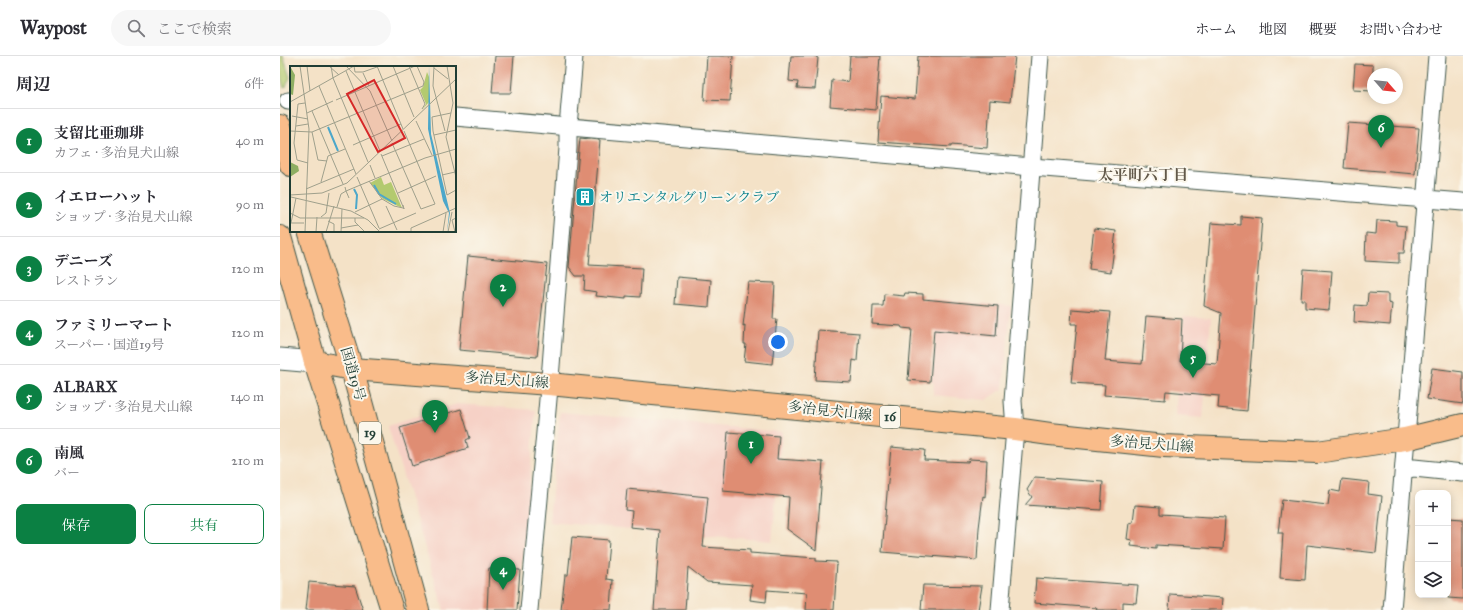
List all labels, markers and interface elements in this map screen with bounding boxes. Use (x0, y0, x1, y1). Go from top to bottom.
search box (111, 10, 391, 46)
text: Waypost (20, 16, 87, 39)
icon: search (125, 17, 147, 39)
text: ここで検索 (157, 20, 232, 38)
text: ホーム (1195, 21, 1237, 38)
text: 地図 (1259, 21, 1287, 38)
text: 概要 (1309, 21, 1337, 38)
text: お問い合わせ (1359, 21, 1443, 38)
inset map (290, 66, 456, 232)
north arrow (1367, 68, 1403, 104)
text: 周辺 (16, 74, 50, 95)
text: 6件 (244, 76, 264, 92)
pin: 6 (1368, 115, 1394, 148)
text: 支留比亜珈琲 (54, 124, 144, 142)
text: 1 (26, 133, 32, 149)
text: 40 m (235, 133, 264, 149)
text: カフェ · 多治見犬山線 (54, 145, 179, 161)
district label: 太平町六丁目 (1098, 166, 1188, 184)
building icon: オリエンタルグリーンクラブ (574, 186, 596, 208)
text: イエローハット (54, 188, 158, 206)
place label: オリエンタルグリーンクラブ (599, 189, 779, 206)
text: 2 (26, 197, 32, 213)
text: 90 m (236, 197, 264, 213)
text: ショップ · 多治見犬山線 (54, 209, 192, 225)
text: デニーズ (54, 252, 113, 270)
text: 3 (26, 261, 32, 277)
text: 120 m (231, 261, 264, 277)
text: レストラン (54, 273, 119, 289)
pin: 2 (490, 274, 516, 307)
text: ファミリーマート (54, 316, 174, 334)
text: 4 (25, 325, 33, 341)
text: 120 m (231, 325, 264, 341)
your location (768, 332, 788, 352)
text: スーパー · 国道19号 (54, 337, 164, 353)
street label: 国道19号 (337, 345, 369, 403)
pin: 5 (1180, 345, 1206, 378)
street label: 多治見犬山線 (465, 369, 549, 391)
text: ALBARX (54, 378, 117, 396)
text: 5 (26, 389, 32, 405)
text: 140 m (230, 389, 264, 405)
street label: 多治見犬山線 (787, 398, 873, 424)
text: ショップ · 多治見犬山線 (54, 399, 192, 415)
pin: 3 (422, 400, 448, 433)
road number: 16 (880, 406, 900, 428)
road number: 19 (359, 422, 381, 444)
pin: 1 (738, 431, 764, 464)
street label: 多治見犬山線 (1110, 433, 1194, 455)
text: 南風 (54, 444, 84, 462)
text: 6 (26, 453, 32, 469)
text: 210 m (231, 453, 264, 469)
text: バー (54, 465, 80, 481)
map controls (1415, 490, 1451, 598)
button: + (1415, 490, 1451, 526)
button: 保存 (16, 504, 136, 544)
button: 共有 (144, 504, 264, 544)
button: − (1415, 526, 1451, 562)
pin: 4 (490, 557, 516, 590)
button: layers (1415, 562, 1451, 598)

